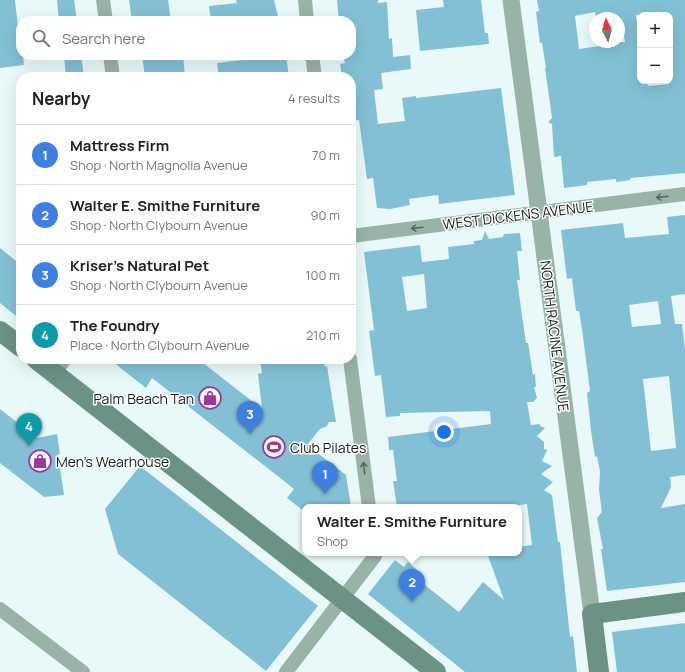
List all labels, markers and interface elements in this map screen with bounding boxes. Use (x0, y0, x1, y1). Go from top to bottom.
north arrow (589, 12, 625, 48)
map controls (637, 12, 673, 84)
button: + (637, 12, 673, 48)
search box (16, 16, 356, 60)
icon: search (30, 27, 52, 49)
text: Search here (62, 28, 145, 49)
button: − (637, 48, 673, 84)
text: Nearby (32, 87, 90, 110)
text: 4 results (288, 89, 340, 107)
text: Mattress Firm (70, 135, 169, 156)
text: 1 (42, 146, 48, 164)
text: 70 m (312, 146, 340, 164)
text: Shop · North Magnolia Avenue (70, 156, 248, 174)
one-way arrow (656, 193, 669, 201)
text: Walter E. Smithe Furniture (70, 195, 260, 216)
street label: WEST DICKENS AVENUE (442, 196, 594, 234)
text: 2 (41, 206, 49, 224)
text: 90 m (310, 206, 340, 224)
text: Shop · North Clybourn Avenue (70, 216, 248, 234)
one-way arrow (411, 224, 424, 232)
text: Kriser's Natural Pet (70, 255, 209, 276)
street label: NORTH RACINE AVENUE (536, 259, 574, 413)
text: 3 (41, 266, 49, 284)
text: 100 m (305, 266, 340, 284)
text: Shop · North Clybourn Avenue (70, 276, 248, 294)
text: The Foundry (70, 315, 159, 336)
text: 4 (41, 326, 49, 344)
text: 210 m (306, 326, 340, 344)
text: Place · North Clybourn Avenue (70, 336, 249, 354)
shop icon: Palm Beach Tan (197, 385, 223, 411)
place label: Palm Beach Tan (93, 389, 194, 408)
pin: 3 (237, 401, 263, 434)
pin: 4 (16, 413, 42, 446)
your location (434, 422, 454, 442)
sports icon: Club Pilates (261, 434, 287, 460)
place label: Club Pilates (290, 438, 366, 457)
shop icon: Men's Wearhouse (27, 448, 53, 474)
place label: Men's Wearhouse (56, 452, 169, 471)
pin: 1 (312, 461, 338, 494)
one-way arrow (360, 462, 367, 475)
popup (302, 504, 522, 556)
text: Walter E. Smithe Furniture (317, 511, 507, 532)
text: Shop (317, 532, 348, 550)
pin: 2 (399, 569, 425, 602)

